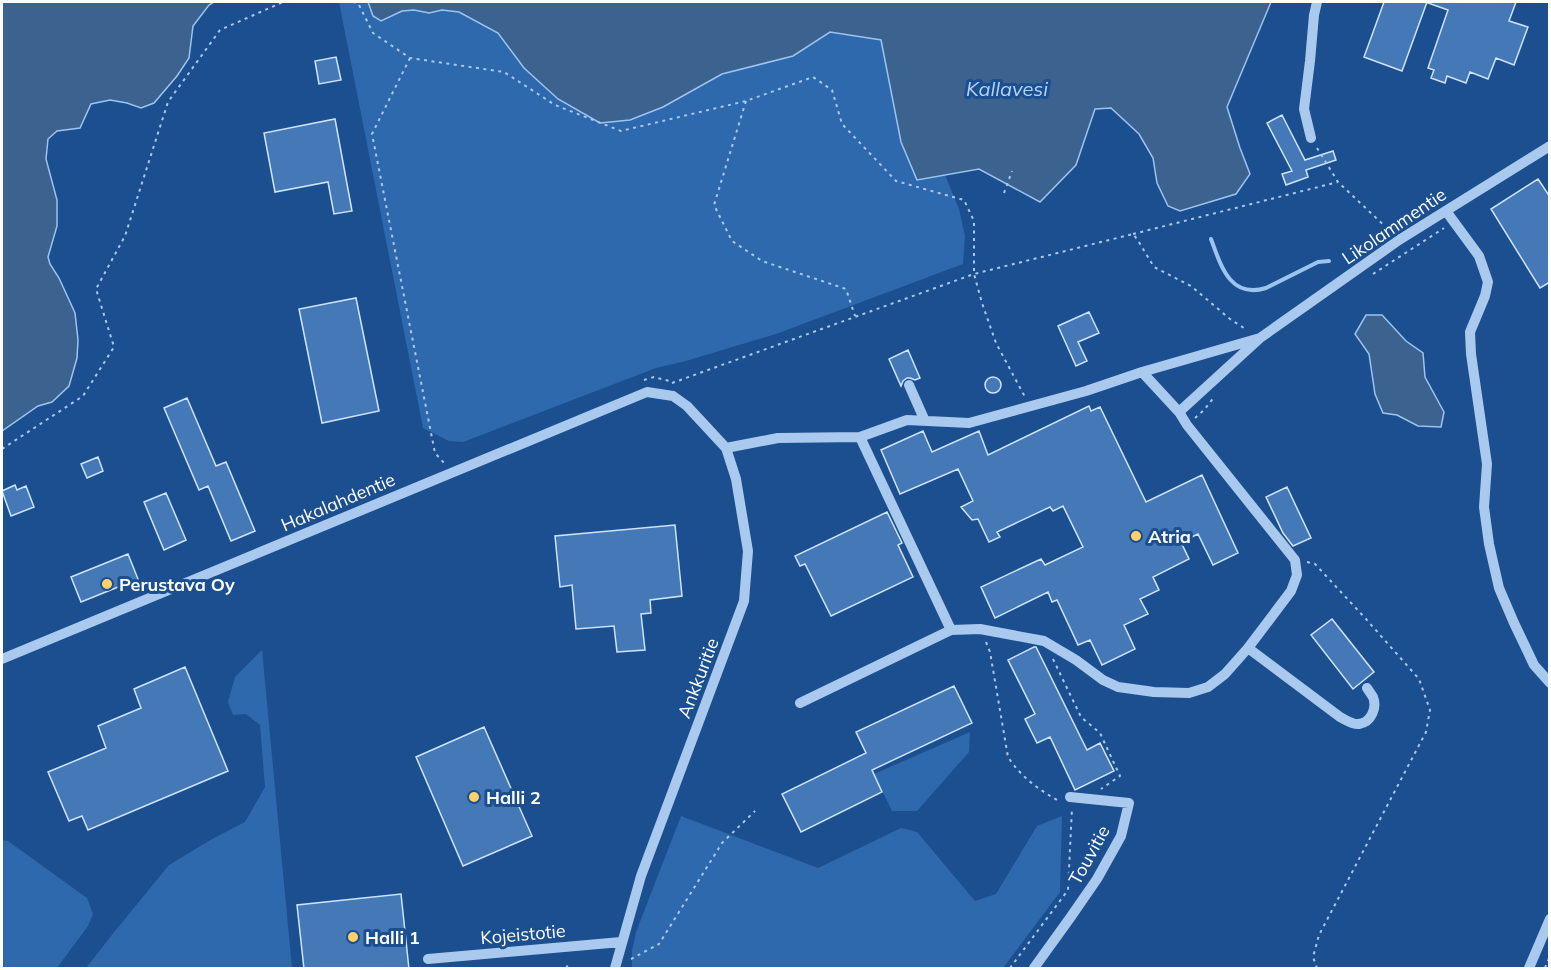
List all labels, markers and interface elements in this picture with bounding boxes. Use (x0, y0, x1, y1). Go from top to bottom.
water label: Kallavesi (966, 76, 1048, 101)
street label: Likolammentie (1337, 183, 1451, 269)
street label: Hakalahdentie (277, 468, 399, 536)
place label: Atria (1148, 525, 1191, 548)
marker: Atria (1129, 529, 1143, 543)
place label: Perustava Oy (119, 573, 235, 596)
marker: Perustava Oy (100, 577, 114, 591)
street label: Ankkuritie (672, 635, 724, 721)
place label: Halli 2 (486, 786, 541, 809)
marker: Halli 2 (467, 790, 481, 804)
street label: Touvitie (1063, 821, 1115, 889)
street label: Kojeistotie (479, 919, 567, 949)
place label: Halli 1 (365, 926, 420, 949)
marker: Halli 1 (346, 930, 360, 944)

